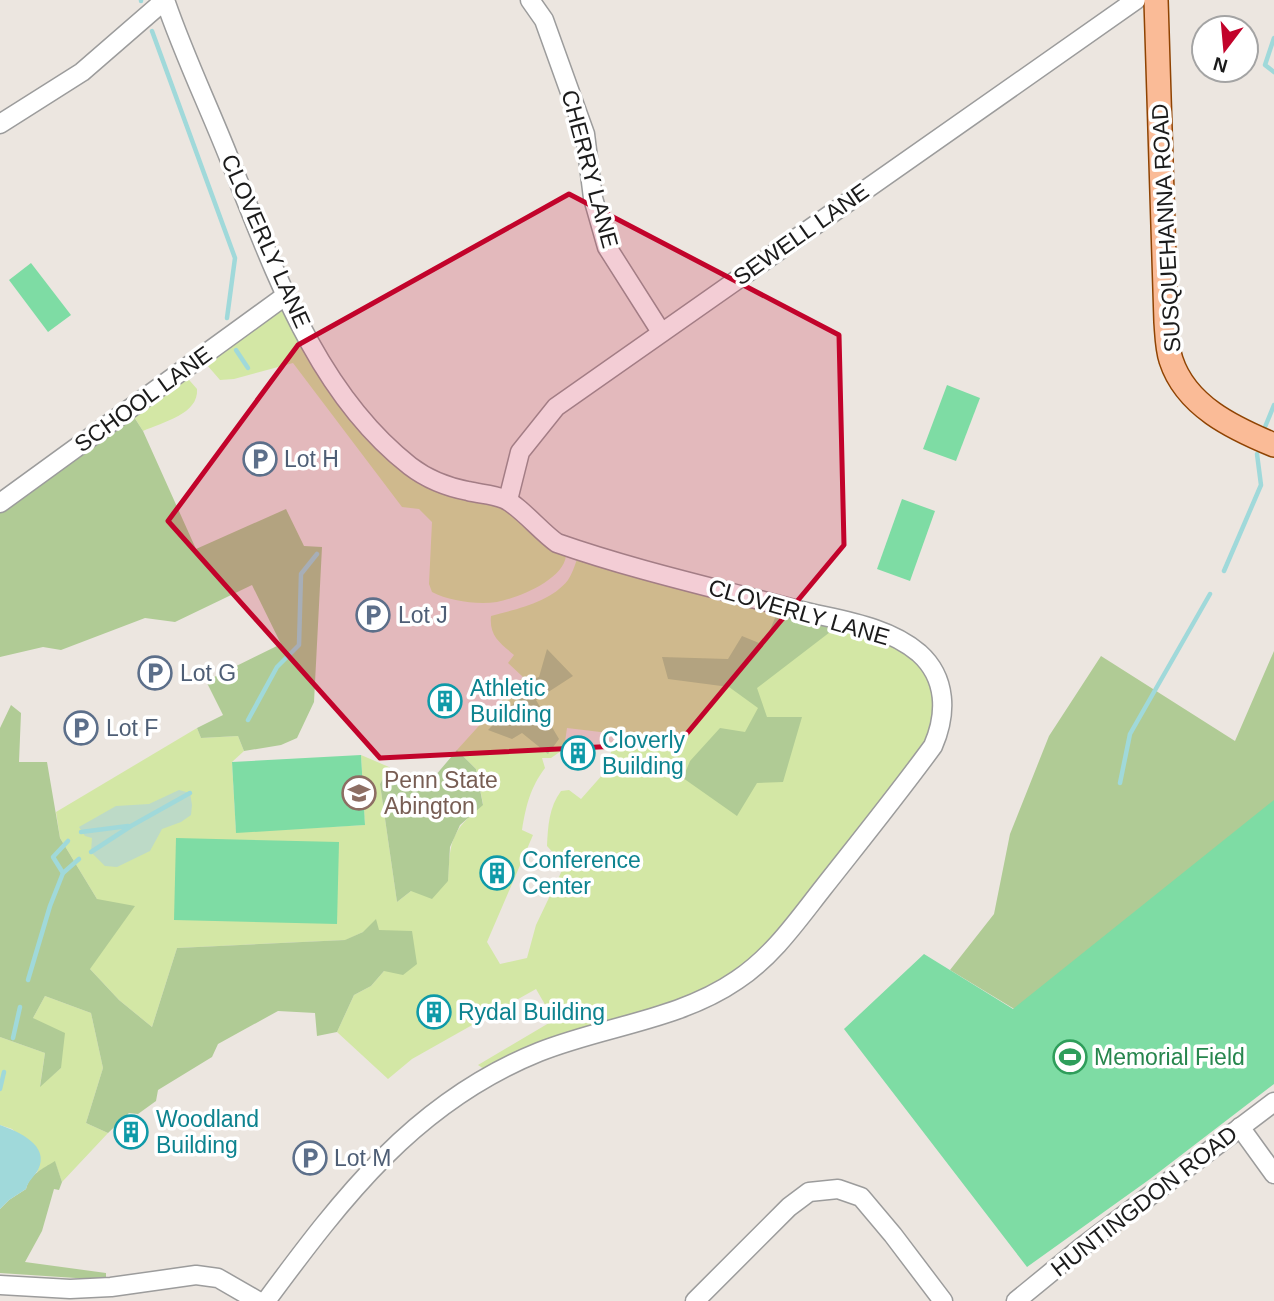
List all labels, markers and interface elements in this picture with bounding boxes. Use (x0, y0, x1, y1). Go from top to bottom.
north arrow (1190, 14, 1260, 84)
text: N (1211, 53, 1230, 77)
street label: CHERRY LANE (556, 87, 624, 251)
street label: SUSQUEHANNA ROAD (1146, 103, 1186, 353)
street label: CLOVERLY LANE (216, 150, 316, 332)
street label: SEWELL LANE (728, 178, 874, 290)
street label: SCHOOL LANE (70, 341, 216, 457)
parking icon: Lot H (241, 440, 279, 478)
place label: Lot H (284, 446, 339, 472)
street label: CLOVERLY LANE (706, 574, 892, 650)
parking icon: Lot J (354, 596, 392, 634)
place label: Lot J (398, 602, 448, 628)
parking icon: Lot G (136, 654, 174, 692)
place label: Lot G (180, 660, 236, 686)
place label: Athletic Building (470, 675, 552, 727)
building icon: Athletic Building (426, 682, 464, 720)
parking icon: Lot F (62, 709, 100, 747)
place label: Lot F (106, 715, 158, 741)
place label: Cloverly Building (602, 727, 686, 779)
building icon: Cloverly Building (559, 734, 597, 772)
place label: Penn State Abington (384, 767, 498, 819)
school or university icon: Penn State Abington (340, 774, 378, 812)
place label: Conference Center (522, 847, 641, 899)
building icon: Conference Center (478, 854, 516, 892)
building icon: Rydal Building (415, 993, 453, 1031)
place label: Rydal Building (458, 999, 605, 1025)
sports icon: Memorial Field (1051, 1038, 1089, 1076)
place label: Memorial Field (1094, 1044, 1245, 1070)
place label: Woodland Building (156, 1106, 259, 1158)
building icon: Woodland Building (112, 1113, 150, 1151)
street label: HUNTINGDON ROAD (1046, 1120, 1242, 1282)
parking icon: Lot M (291, 1139, 329, 1177)
place label: Lot M (334, 1145, 392, 1171)

